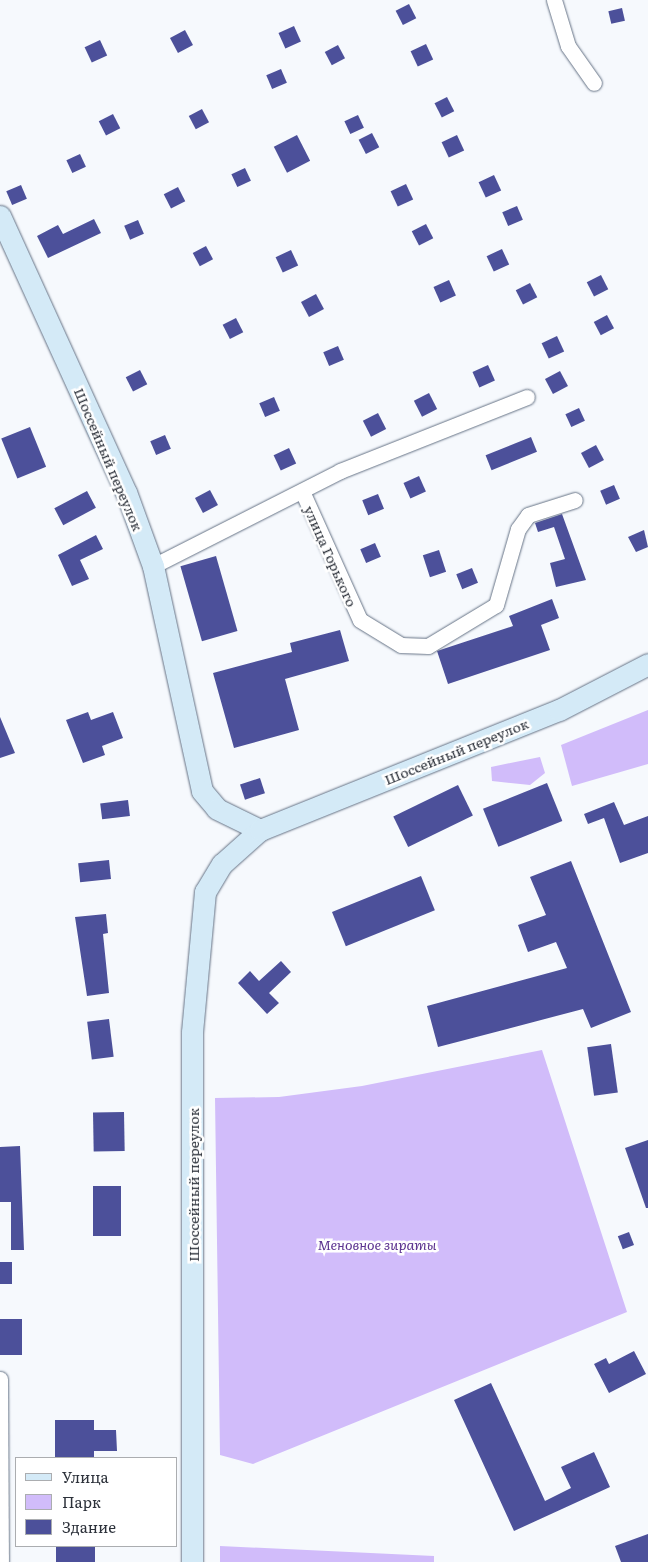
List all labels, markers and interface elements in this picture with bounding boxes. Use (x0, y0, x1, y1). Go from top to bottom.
street label: Шоссейный переулок (71, 385, 147, 533)
street label: улица Горького (301, 503, 361, 609)
street label: Шоссейный переулок (382, 714, 530, 788)
street label: Шоссейный переулок (185, 1108, 201, 1262)
park label: Меновное зираты (317, 1236, 437, 1252)
legend (15, 1457, 178, 1547)
text: Улица (62, 1465, 109, 1488)
text: Парк (62, 1490, 101, 1513)
text: Здание (62, 1515, 116, 1538)

